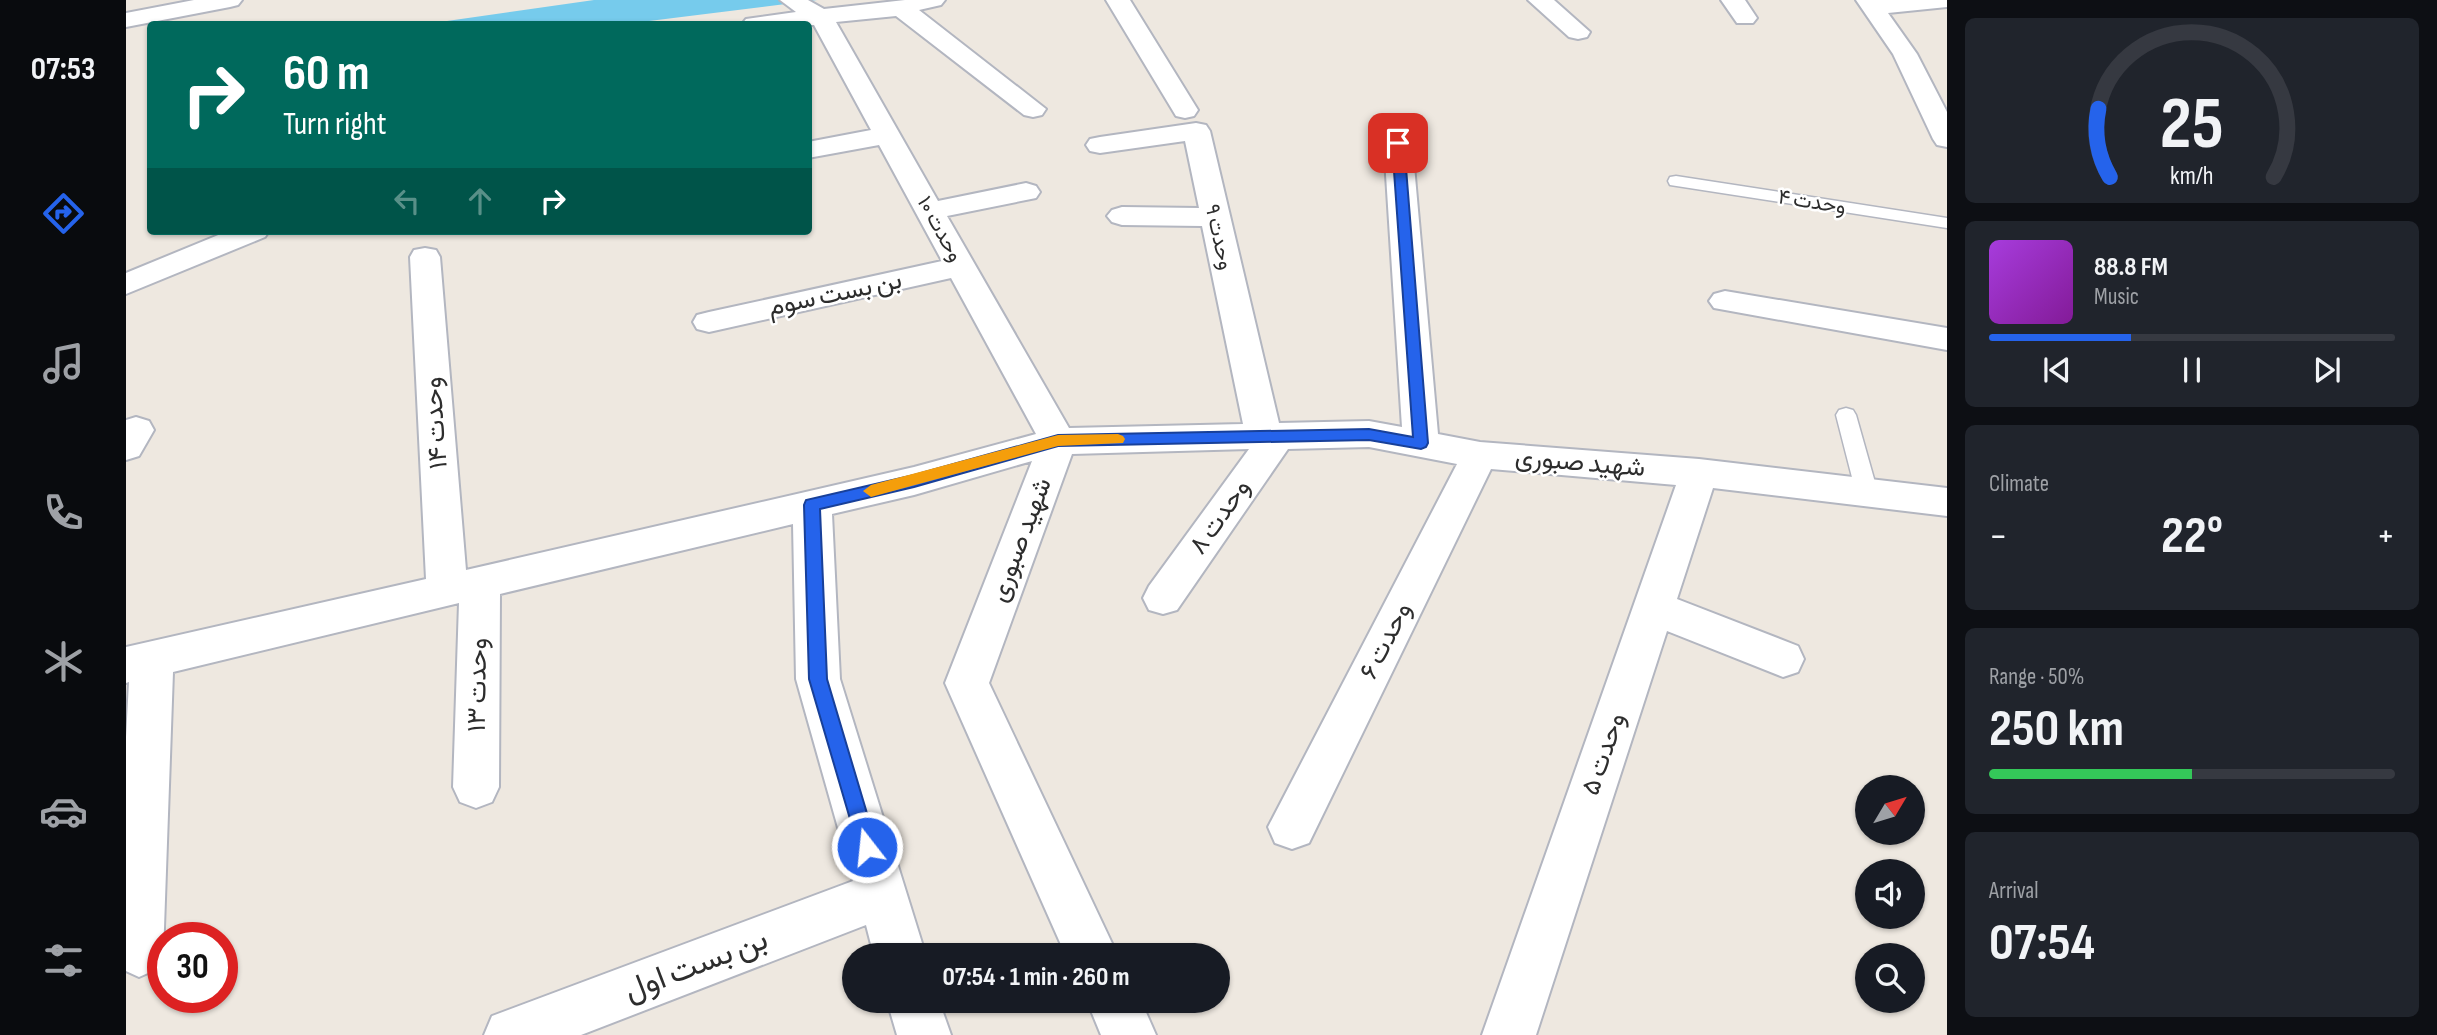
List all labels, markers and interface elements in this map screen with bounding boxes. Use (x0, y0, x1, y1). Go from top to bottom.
text: 60 m (283, 45, 370, 104)
icon: right (168, 49, 259, 140)
text: 07:53 (31, 50, 95, 89)
text: 25 (2160, 81, 2224, 169)
text: Turn right (283, 105, 387, 144)
pin (1368, 113, 1428, 173)
icon: arrive (1379, 124, 1417, 162)
text: km/h (2170, 161, 2214, 192)
icon: left (388, 182, 426, 220)
icon: ahead (461, 182, 499, 220)
icon: right (534, 182, 572, 220)
street label: وحدت ۴ (1776, 184, 1848, 220)
icon: directions (39, 189, 88, 238)
street label: وحدت ۱۰ (912, 192, 968, 266)
street label: وحدت ۹ (1199, 202, 1239, 272)
text: 88.8 FM (2094, 252, 2168, 283)
street label: بن بست سوم (765, 265, 905, 323)
text: Music (2094, 283, 2139, 311)
icon: music (39, 339, 88, 388)
icon: previous (2038, 351, 2076, 389)
icon: pause (2173, 351, 2211, 389)
icon: next (2308, 351, 2346, 389)
street label: وحدت ۱۴ (417, 376, 455, 470)
street label: شهید صبوری (1514, 442, 1646, 484)
text: Climate (1989, 470, 2049, 498)
street label: وحدت ۸ (1183, 473, 1257, 561)
street label: شهید صبوری (983, 474, 1059, 606)
icon: phone (39, 488, 88, 537)
text: 22° (2161, 505, 2223, 568)
text: − (1989, 514, 2008, 559)
text: + (2376, 514, 2395, 559)
street label: وحدت ۶ (1353, 597, 1419, 685)
icon: climate (39, 637, 88, 686)
street label: وحدت ۱۳ (462, 638, 494, 732)
text: Range · 50% (1989, 663, 2084, 691)
text: 250 km (1989, 698, 2124, 761)
street label: وحدت ۵ (1576, 709, 1632, 799)
north arrow (1855, 775, 1925, 845)
map controls (1855, 775, 1925, 1013)
icon: car (39, 787, 88, 836)
position arrow (830, 810, 904, 884)
button: sound (1855, 859, 1925, 929)
text: Arrival (1989, 877, 2038, 905)
text: 07:54 (1989, 912, 2095, 975)
street label: بن بست اول (619, 920, 773, 1010)
speed limit sign: 30 (147, 922, 238, 1013)
icon: filters (39, 936, 88, 985)
button: search (1855, 943, 1925, 1013)
text: 07:54 · 1 min · 260 m (942, 962, 1130, 993)

